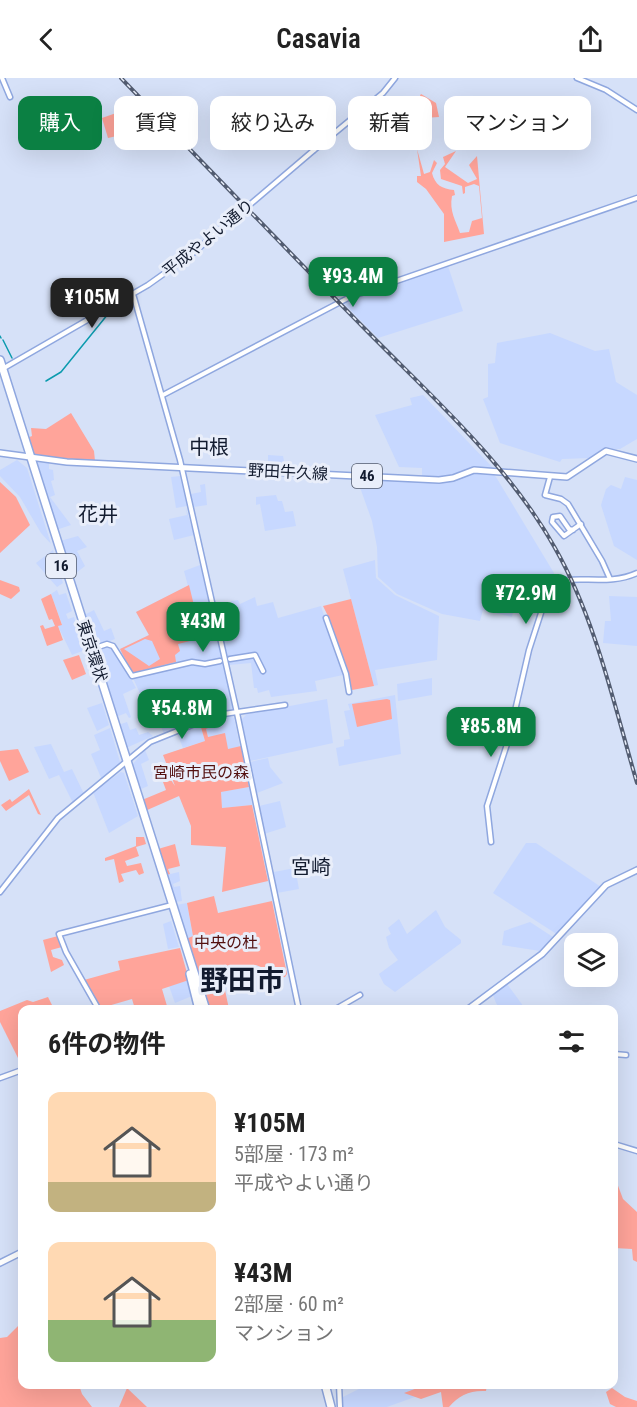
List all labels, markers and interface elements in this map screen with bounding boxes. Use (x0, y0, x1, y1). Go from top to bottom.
icon: back (30, 23, 63, 56)
text: Casavia (276, 23, 361, 55)
icon: share (574, 23, 607, 56)
chip: 購入 (18, 96, 102, 150)
chip: 賃貸 (114, 96, 198, 150)
chip: 絞り込み (210, 96, 336, 150)
chip: 新着 (348, 96, 432, 150)
chip: マンション (444, 96, 591, 150)
street label: 平成やよい通り (158, 195, 258, 281)
pin: ¥93.4M (304, 257, 402, 308)
text: ¥93.4M (323, 264, 383, 288)
pin: ¥105M (50, 278, 134, 329)
text: ¥105M (65, 285, 120, 309)
district label: 中根 (189, 435, 229, 459)
street label: 野田牛久線 (248, 460, 328, 484)
road number: 46 (352, 464, 382, 488)
district label: 花井 (78, 502, 118, 526)
road number: 16 (46, 554, 76, 578)
pin: ¥72.9M (477, 574, 575, 625)
text: ¥72.9M (496, 581, 556, 605)
pin: ¥43M (167, 602, 239, 653)
text: ¥43M (181, 609, 225, 633)
street label: 東京環状 (73, 618, 111, 684)
pin: ¥54.8M (133, 689, 231, 740)
text: ¥54.8M (152, 696, 212, 720)
pin: ¥85.8M (442, 707, 540, 758)
text: ¥85.8M (461, 714, 521, 738)
park label: 宮崎市民の森 (153, 763, 249, 782)
district label: 宮崎 (291, 855, 331, 879)
park label: 中央の杜 (194, 933, 258, 952)
map controls (564, 933, 618, 987)
button: layers (564, 933, 618, 987)
district label: 野田市 (200, 964, 284, 997)
icon: filters (555, 1025, 588, 1058)
text: 6件の物件 (48, 1029, 165, 1059)
text: ¥105M (234, 1108, 306, 1138)
icon: home (96, 1116, 168, 1188)
text: 5部屋 · 173 m² (234, 1142, 354, 1166)
text: 平成やよい通り (234, 1171, 374, 1195)
text: ¥43M (234, 1258, 292, 1288)
icon: home (96, 1266, 168, 1338)
text: 2部屋 · 60 m² (234, 1292, 344, 1316)
text: マンション (234, 1321, 334, 1345)

